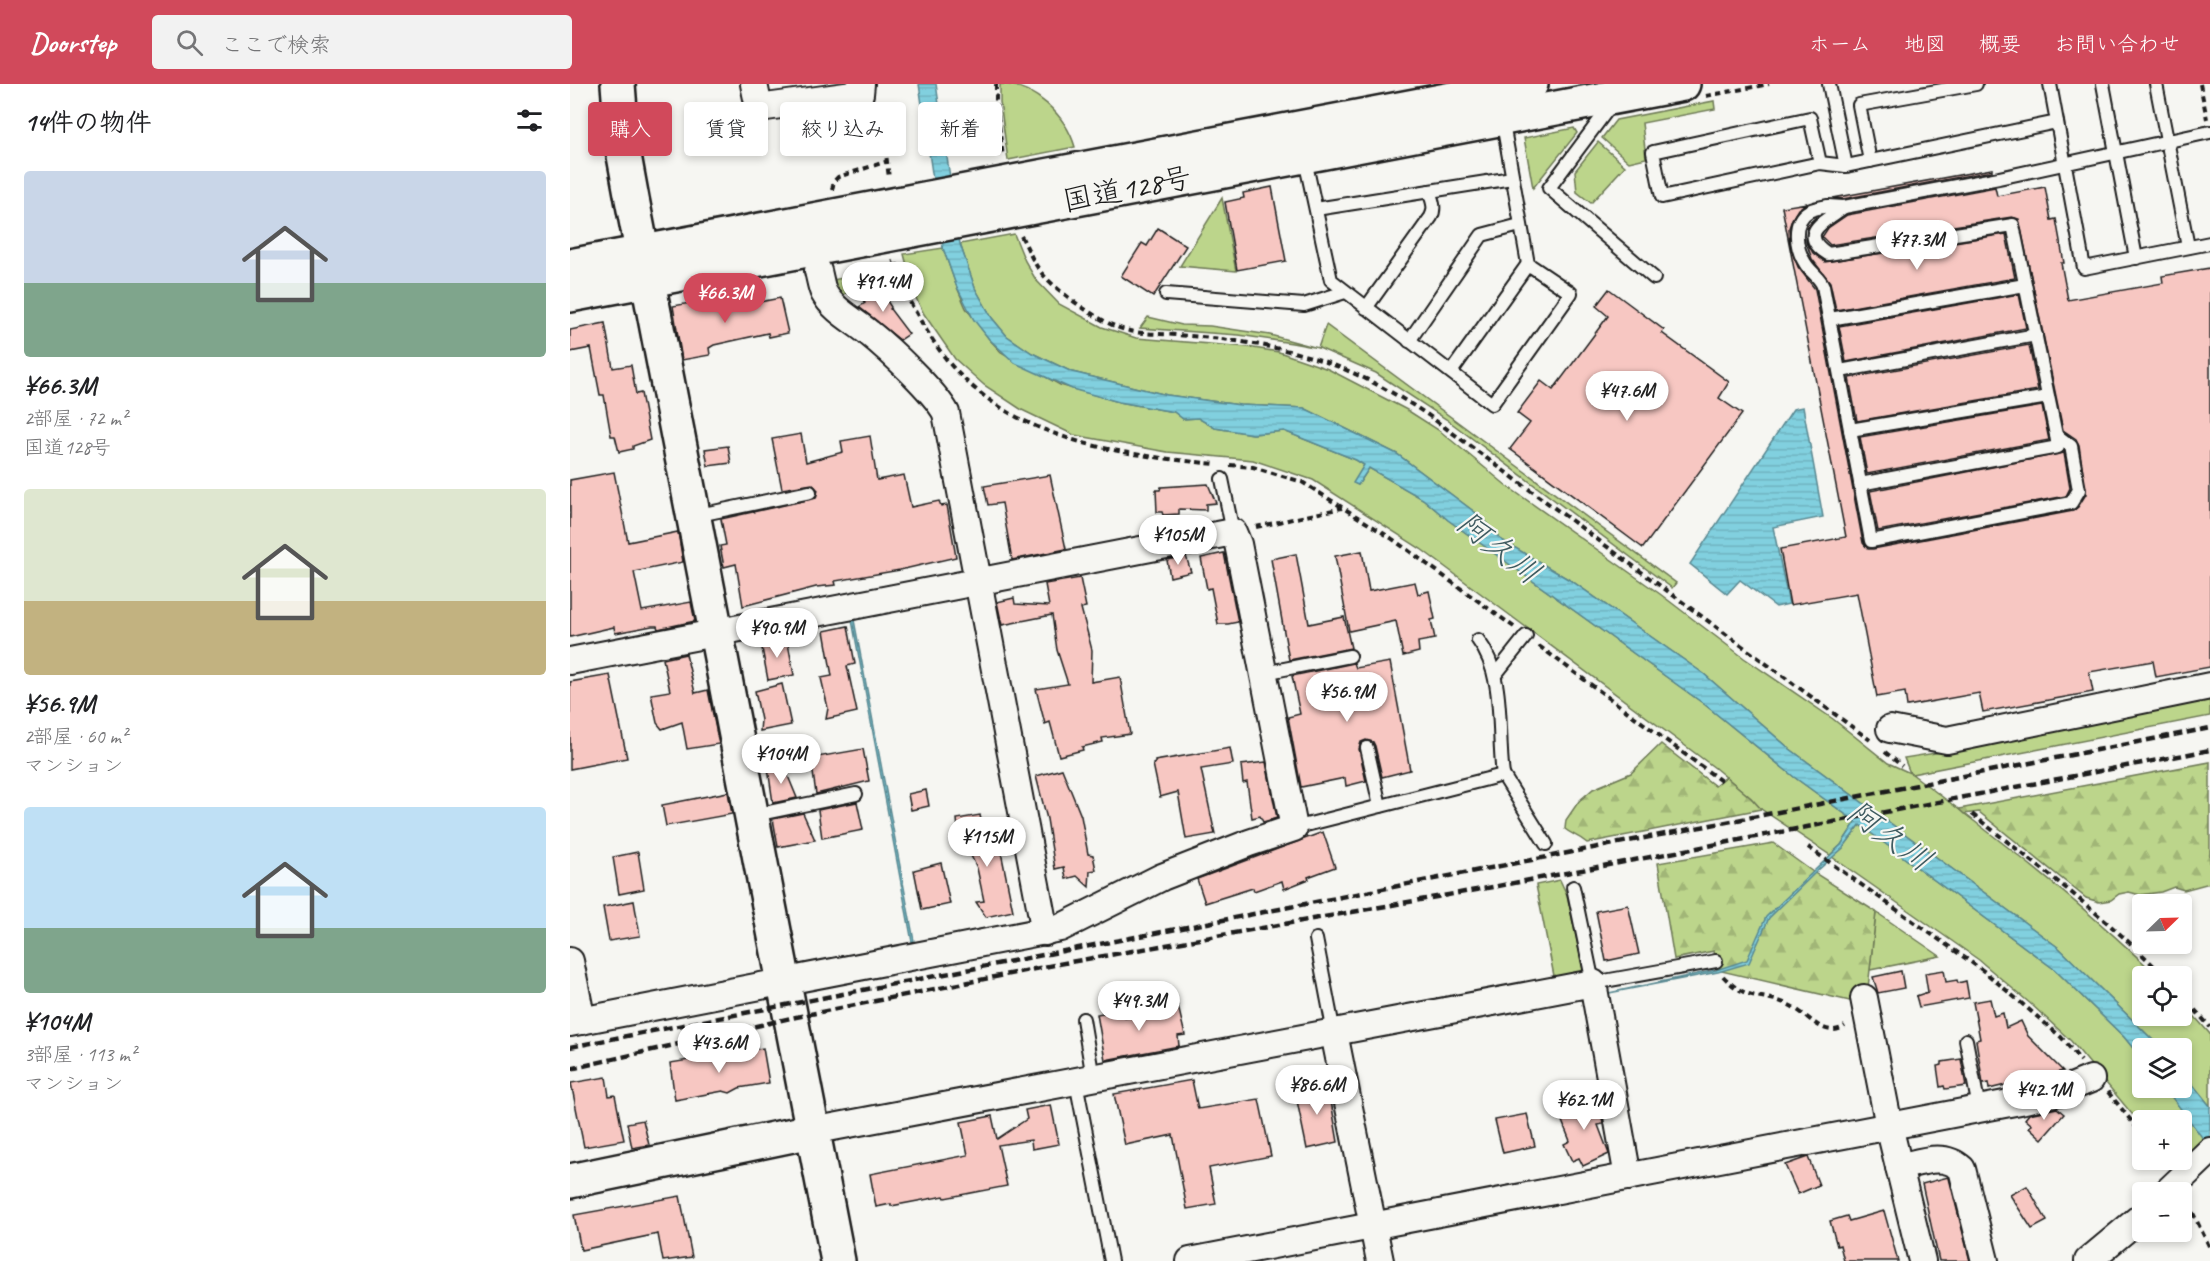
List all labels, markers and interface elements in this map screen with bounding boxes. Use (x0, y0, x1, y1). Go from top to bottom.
search box (152, 15, 572, 69)
text: Doorstep (30, 25, 116, 60)
icon: search (173, 26, 206, 59)
text: ここで検索 (221, 31, 331, 59)
text: ホーム (1809, 31, 1871, 57)
text: 地図 (1904, 31, 1946, 57)
text: 概要 (1979, 31, 2021, 57)
text: お問い合わせ (2054, 31, 2180, 57)
chip: 購入 (588, 102, 672, 156)
chip: 賃貸 (684, 102, 768, 156)
chip: 絞り込み (780, 102, 906, 156)
chip: 新着 (918, 102, 1002, 156)
icon: filters (513, 104, 546, 137)
text: 14件の物件 (24, 106, 151, 139)
street label: 国道128号 (1059, 158, 1195, 220)
icon: home (231, 210, 339, 318)
pin: ¥77.3M (1868, 220, 1966, 271)
text: ¥77.3M (1890, 227, 1944, 252)
pin: ¥91.4M (834, 262, 932, 313)
text: ¥91.4M (856, 269, 910, 294)
pin: ¥66.3M (676, 273, 774, 324)
text: ¥66.3M (697, 280, 753, 305)
text: ¥66.3M (24, 369, 96, 402)
pin: ¥47.6M (1578, 371, 1676, 422)
text: ¥47.6M (1600, 378, 1654, 403)
text: 2部屋 · 72 m² (24, 406, 127, 431)
text: 国道128号 (24, 435, 111, 460)
water label: 阿久川 (1449, 502, 1549, 594)
pin: ¥105M (1136, 515, 1220, 566)
text: ¥105M (1153, 522, 1203, 547)
icon: home (231, 528, 339, 636)
pin: ¥90.9M (728, 608, 826, 659)
text: ¥90.9M (750, 615, 804, 640)
pin: ¥56.9M (1298, 672, 1396, 723)
text: ¥56.9M (1320, 679, 1374, 704)
text: ¥56.9M (24, 687, 95, 720)
text: 2部屋 · 60 m² (24, 724, 127, 749)
pin: ¥104M (739, 734, 823, 785)
text: ¥104M (756, 741, 806, 766)
text: マンション (24, 753, 123, 778)
water label: 阿久川 (1839, 791, 1941, 881)
pin: ¥115M (945, 817, 1029, 868)
text: ¥115M (962, 824, 1012, 849)
icon: home (231, 846, 339, 954)
north arrow (2132, 894, 2192, 954)
map controls (2132, 894, 2192, 1242)
button: locate (2132, 966, 2192, 1026)
pin: ¥49.3M (1090, 981, 1188, 1032)
text: ¥49.3M (1112, 988, 1166, 1013)
text: ¥104M (24, 1005, 90, 1038)
pin: ¥43.6M (670, 1023, 768, 1074)
text: ¥43.6M (692, 1030, 746, 1055)
button: layers (2132, 1038, 2192, 1098)
text: 3部屋 · 113 m² (24, 1042, 136, 1067)
pin: ¥86.6M (1268, 1065, 1366, 1116)
pin: ¥42.1M (1995, 1070, 2093, 1121)
text: マンション (24, 1071, 123, 1096)
text: ¥86.6M (1289, 1072, 1345, 1097)
text: ¥42.1M (2017, 1077, 2071, 1102)
pin: ¥62.1M (1535, 1080, 1633, 1131)
text: ¥62.1M (1557, 1087, 1611, 1112)
button: + (2132, 1110, 2192, 1170)
button: − (2132, 1182, 2192, 1242)

